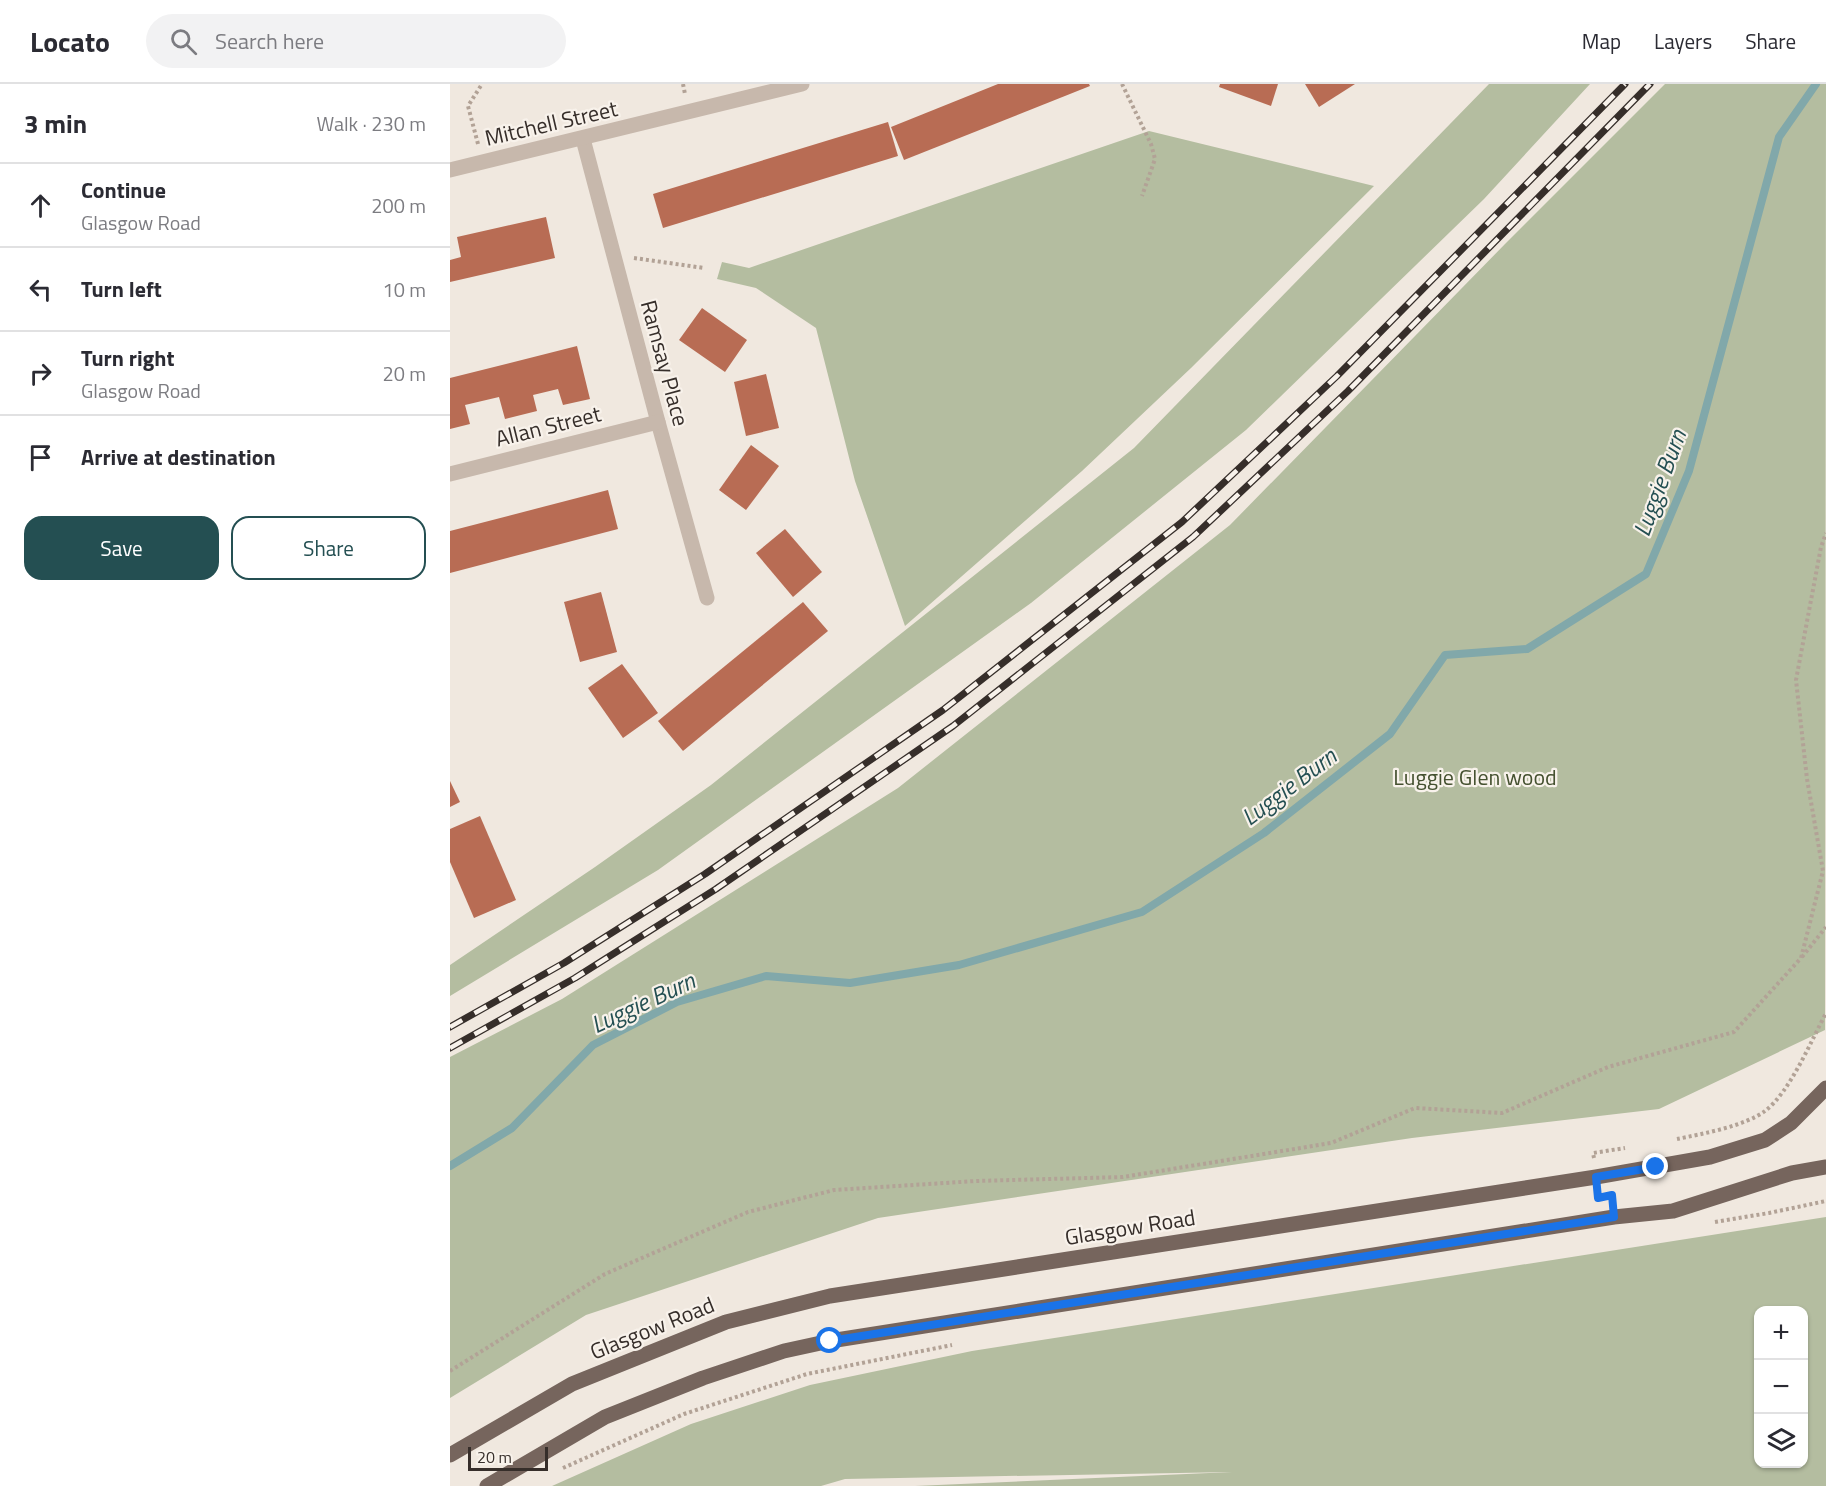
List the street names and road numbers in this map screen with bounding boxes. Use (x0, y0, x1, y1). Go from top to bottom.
street label: Mitchell Street (481, 91, 621, 155)
street label: Ramsay Place (632, 296, 698, 430)
street label: Allan Street (492, 396, 605, 456)
street label: Glasgow Road (1062, 1200, 1198, 1254)
street label: Glasgow Road (585, 1288, 719, 1368)

